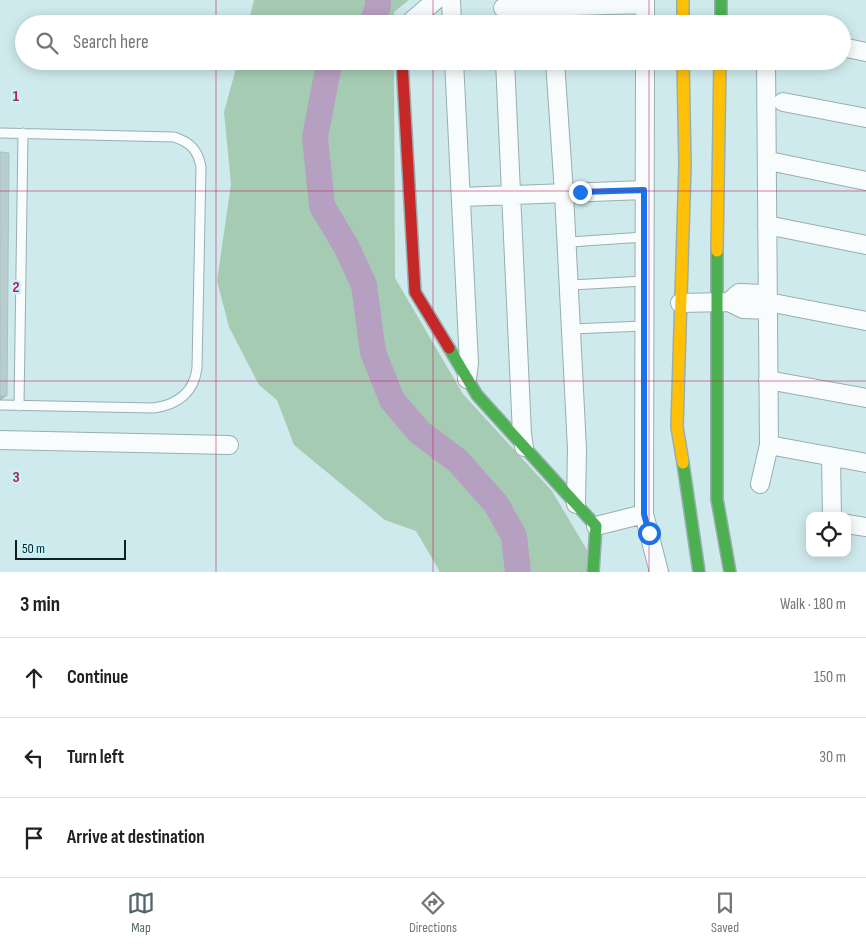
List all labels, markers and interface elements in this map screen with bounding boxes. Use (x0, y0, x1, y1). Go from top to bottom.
search box (15, 15, 851, 70)
icon: search (33, 29, 61, 57)
text: Search here (73, 31, 149, 54)
text: 1 (13, 87, 20, 106)
route end (569, 181, 592, 204)
text: 2 (12, 278, 20, 297)
text: 3 (12, 468, 20, 487)
map controls (806, 512, 851, 557)
button: locate (806, 512, 851, 557)
route start (638, 522, 661, 545)
scale bar (15, 537, 126, 560)
text: 50 m (22, 540, 45, 557)
text: 3 min (20, 592, 60, 617)
text: Walk · 180 m (780, 595, 846, 614)
icon: ahead (20, 664, 48, 692)
text: Continue (67, 666, 128, 689)
text: 150 m (814, 668, 846, 687)
icon: left (20, 744, 48, 772)
text: Turn left (67, 746, 124, 769)
text: 30 m (819, 748, 846, 767)
icon: arrive (20, 824, 48, 852)
text: Arrive at destination (67, 826, 205, 849)
tab: Map (127, 889, 155, 936)
tab: Directions (409, 889, 457, 936)
tab: Saved (711, 889, 739, 936)

